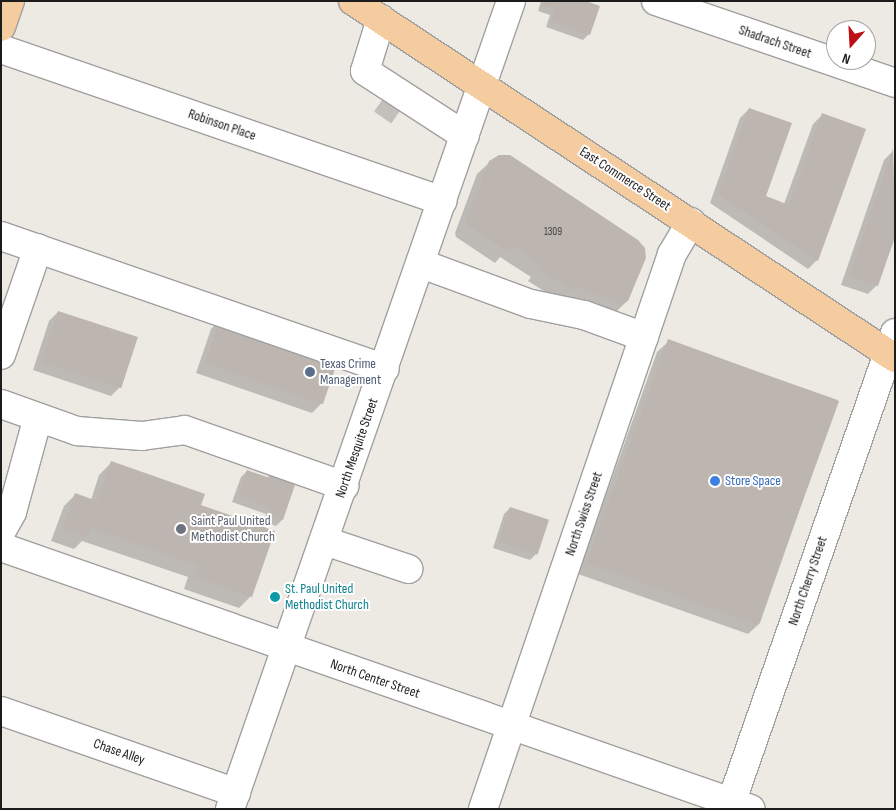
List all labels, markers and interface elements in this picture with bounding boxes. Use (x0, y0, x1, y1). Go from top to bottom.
north arrow (826, 20, 876, 70)
street label: Shadrach Street (736, 22, 814, 62)
text: N (840, 49, 853, 68)
street label: Robinson Place (186, 106, 258, 144)
street label: East Commerce Street (576, 143, 674, 215)
house number: 1309 (544, 225, 562, 239)
place label: Texas Crime Management (320, 356, 381, 388)
marker: Texas Crime Management (304, 366, 316, 378)
street label: North Mesquite Street (332, 396, 382, 500)
street label: North Swiss Street (562, 470, 606, 558)
place label: Store Space (725, 473, 781, 489)
marker: Store Space (709, 475, 721, 487)
place label: Saint Paul United Methodist Church (191, 513, 275, 546)
marker: Saint Paul United Methodist Church (175, 523, 187, 535)
street label: North Cherry Street (785, 534, 831, 628)
place label: St. Paul United Methodist Church (285, 581, 369, 614)
marker: St. Paul United Methodist Church (269, 591, 281, 603)
street label: North Center Street (328, 656, 422, 702)
street label: Chase Alley (91, 735, 147, 769)

